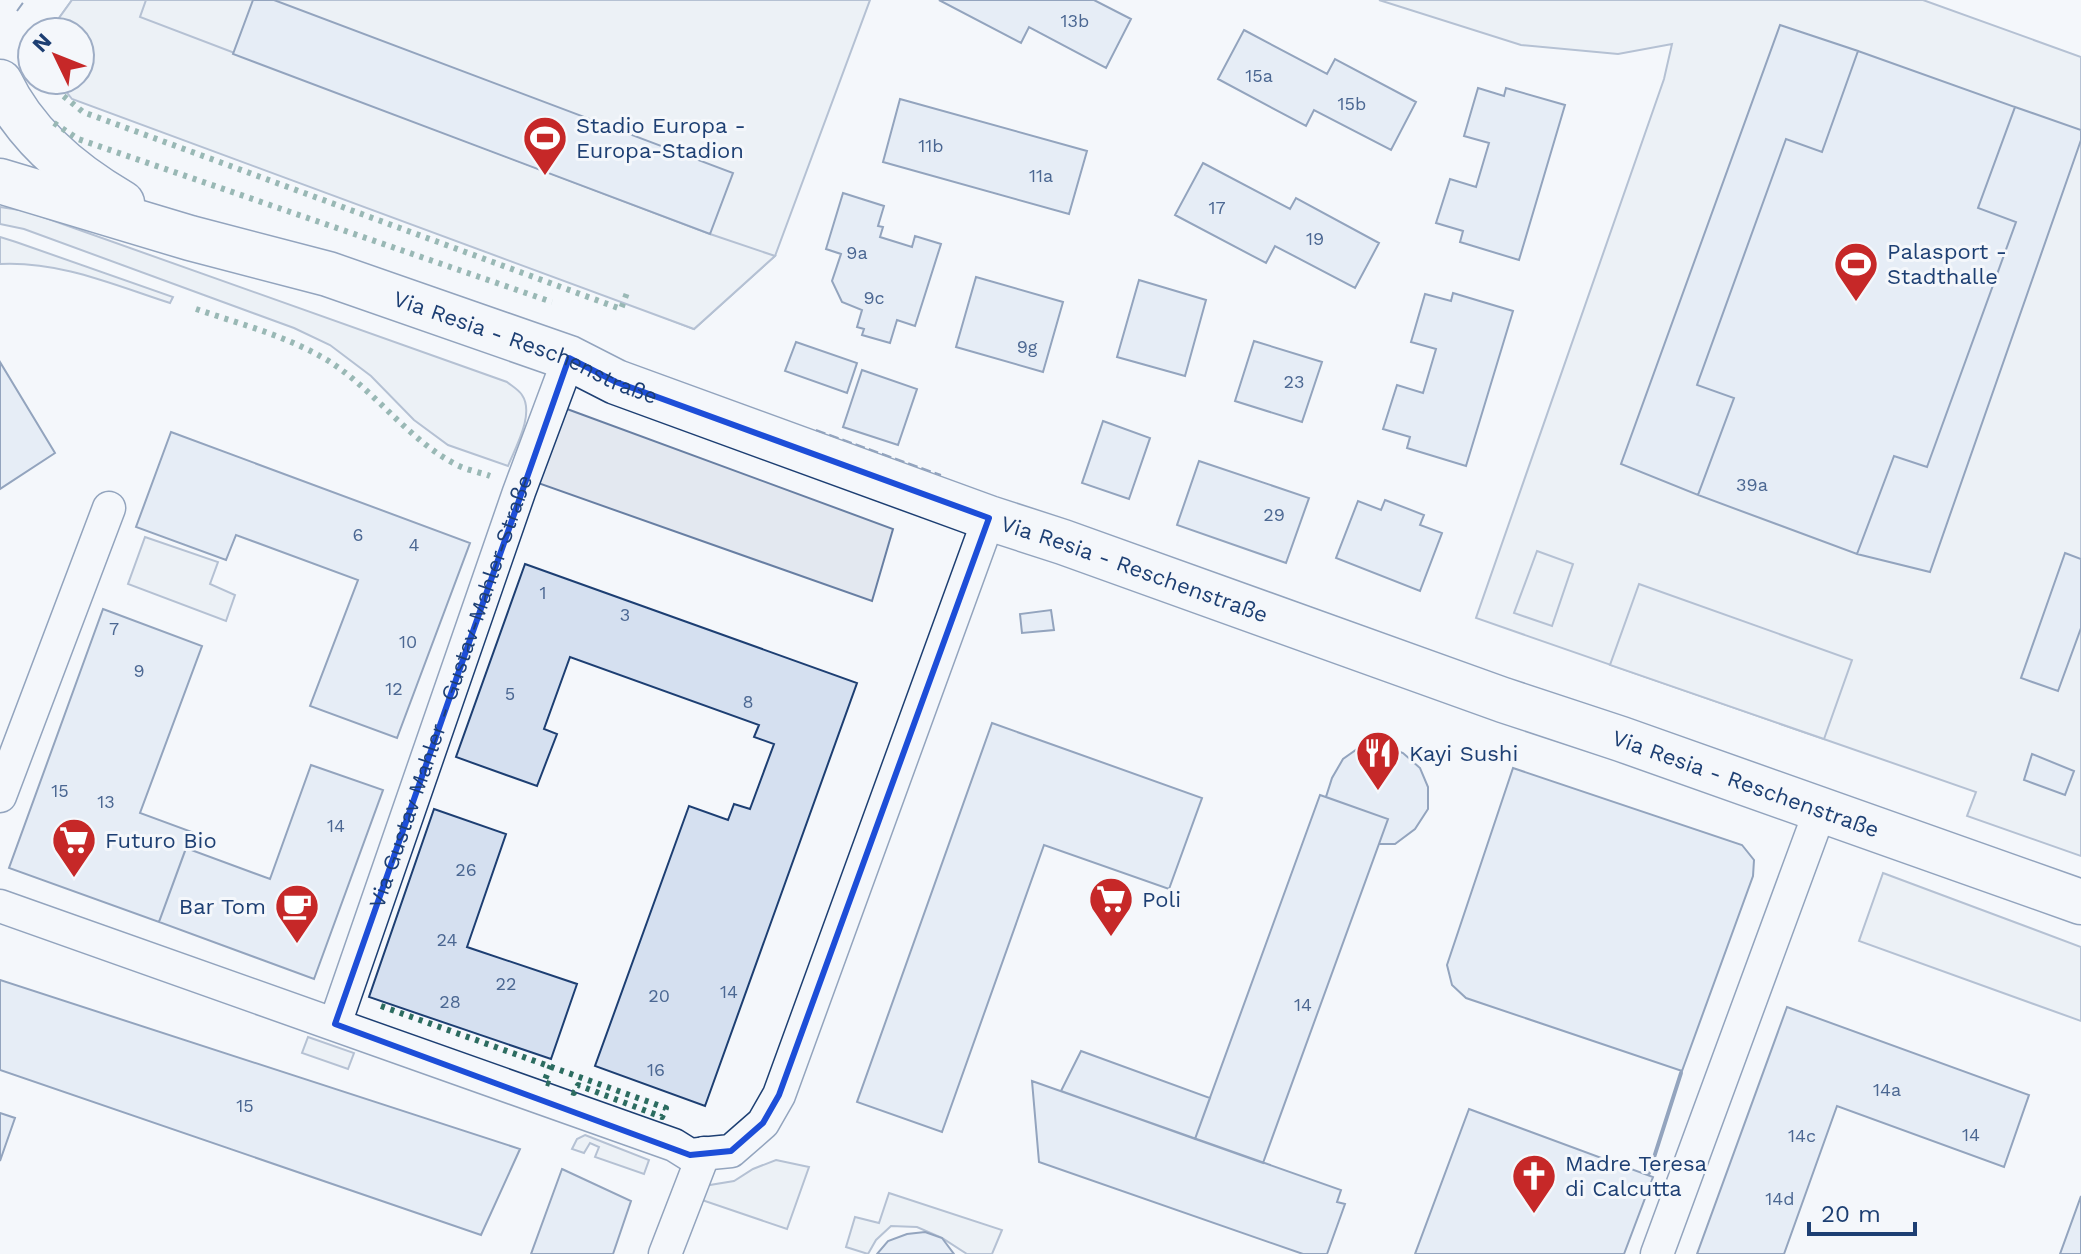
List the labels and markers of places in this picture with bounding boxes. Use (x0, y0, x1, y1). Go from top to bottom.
place label: Stadio Europa - Europa-Stadion (576, 113, 746, 163)
sports icon: Stadio Europa - Europa-Stadion (521, 114, 569, 177)
place label: Palasport - Stadthalle (1887, 239, 2007, 289)
sports icon: Palasport - Stadthalle (1832, 240, 1880, 303)
restaurant icon: Kayi Sushi (1354, 729, 1402, 792)
place label: Kayi Sushi (1409, 741, 1518, 766)
supermarket icon: Futuro Bio (50, 816, 98, 879)
place label: Futuro Bio (105, 828, 217, 853)
supermarket icon: Poli (1087, 875, 1135, 938)
cafe icon: Bar Tom (273, 882, 321, 945)
place label: Poli (1142, 887, 1181, 912)
place label: Bar Tom (179, 894, 266, 919)
place label: Madre Teresa di Calcutta (1565, 1151, 1707, 1201)
church icon: Madre Teresa di Calcutta (1510, 1152, 1558, 1215)

